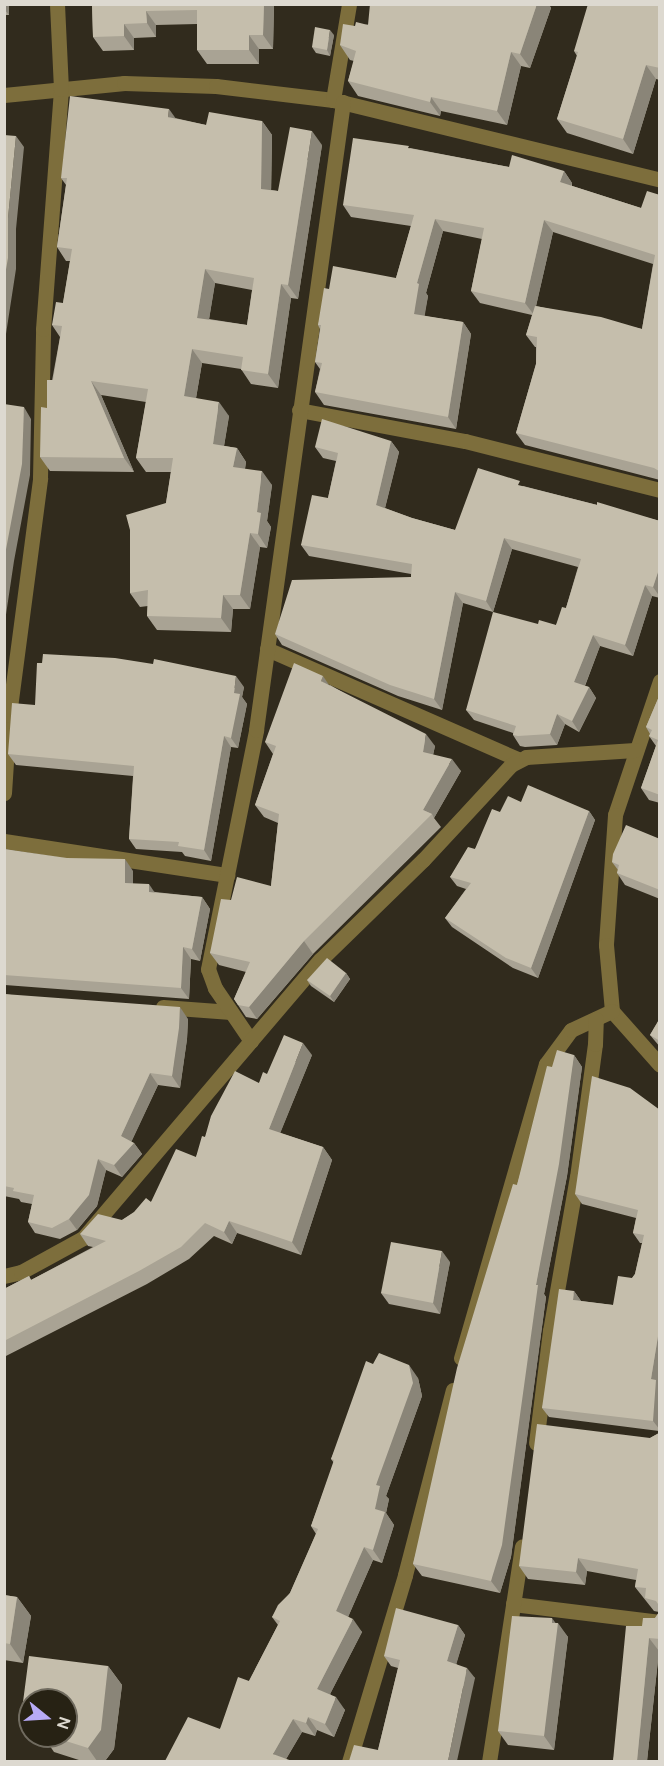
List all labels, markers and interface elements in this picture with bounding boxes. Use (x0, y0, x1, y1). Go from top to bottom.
north arrow (18, 1688, 78, 1748)
text: N (52, 1714, 75, 1732)

